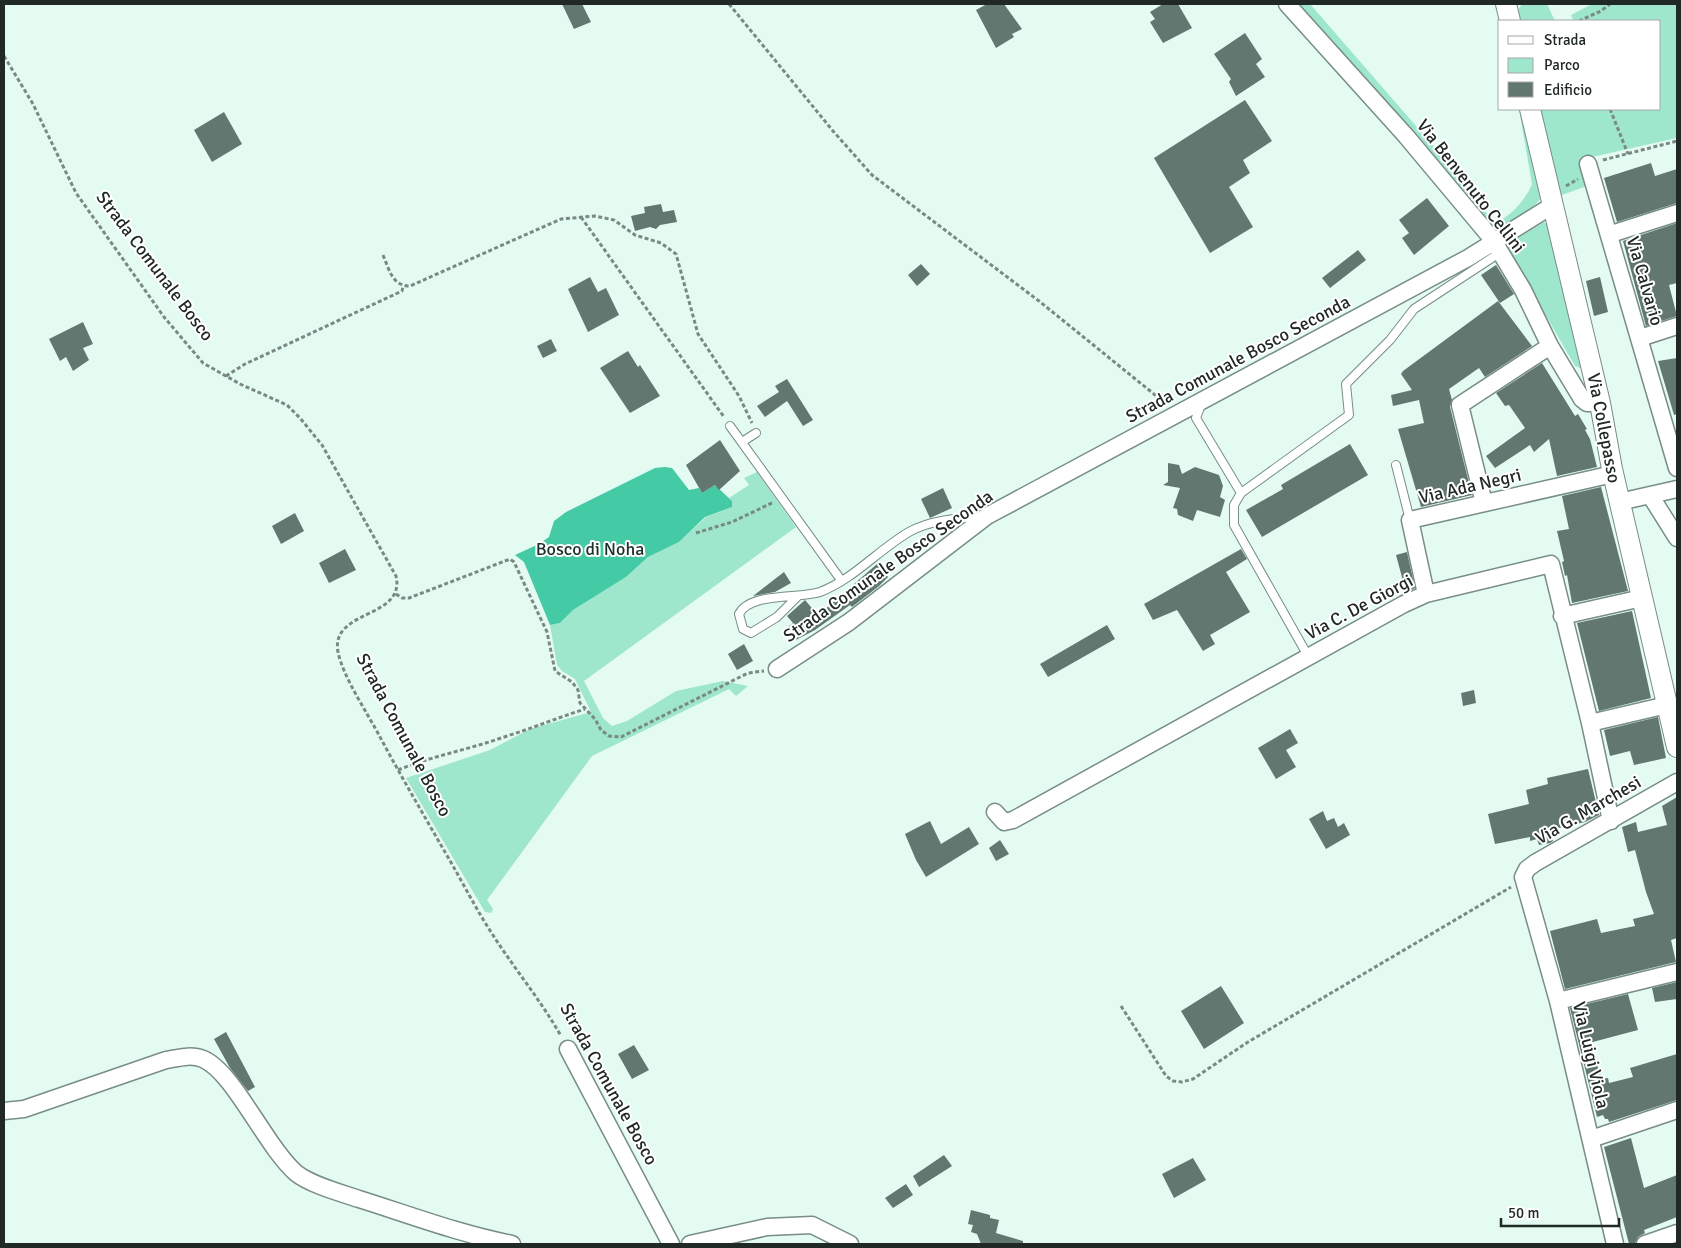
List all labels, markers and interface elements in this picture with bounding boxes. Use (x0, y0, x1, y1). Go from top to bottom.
legend (1498, 20, 1661, 110)
text: Strada (1544, 31, 1586, 49)
text: Parco (1544, 56, 1580, 74)
text: Edificio (1544, 81, 1592, 99)
street label: Via Benvenuto Cellini (1412, 115, 1530, 257)
street label: Strada Comunale Bosco (92, 187, 218, 345)
street label: Via Calvario (1622, 234, 1668, 328)
street label: Strada Comunale Bosco Seconda (1122, 290, 1354, 428)
street label: Via Collepasso (1583, 371, 1625, 485)
street label: Via Ada Negri (1417, 464, 1523, 508)
street label: Strada Comunale Bosco Seconda (779, 485, 997, 647)
park label: Bosco di Noha (536, 538, 644, 560)
street label: Via C. De Giorgi (1301, 569, 1417, 645)
street label: Strada Comunale Bosco (352, 650, 456, 820)
street label: Via G. Marchesi (1531, 771, 1645, 849)
street label: Strada Comunale Bosco (555, 999, 663, 1169)
street label: Via Luigi Viola (1568, 999, 1614, 1111)
scale bar (1501, 1196, 1618, 1228)
text: 50 m (1508, 1204, 1539, 1222)

